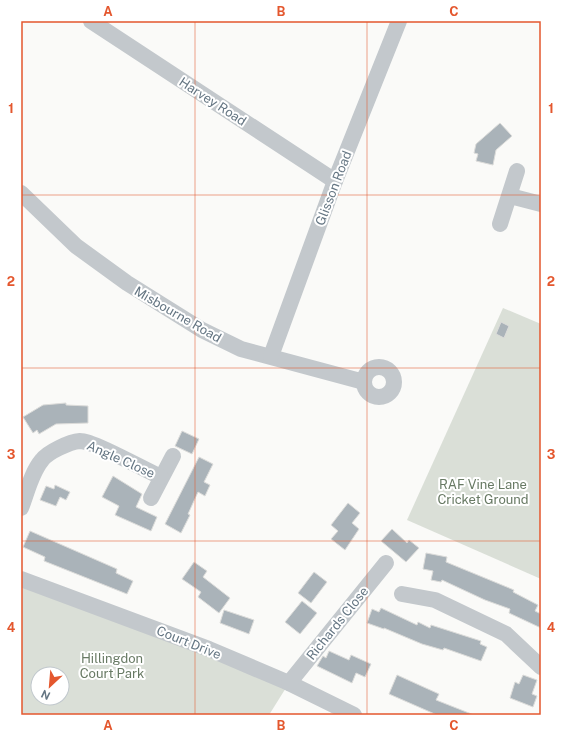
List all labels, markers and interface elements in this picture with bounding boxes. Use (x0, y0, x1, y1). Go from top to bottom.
text: A (103, 4, 113, 19)
text: B (277, 4, 286, 19)
text: C (449, 4, 459, 19)
street label: Harvey Road (176, 74, 249, 129)
text: 1 (8, 101, 14, 116)
text: 1 (548, 101, 554, 116)
street label: Glisson Road (312, 149, 355, 228)
text: 2 (7, 274, 15, 289)
text: 2 (547, 274, 555, 289)
street label: Misbourne Road (132, 283, 224, 345)
street label: Angle Close (85, 438, 157, 481)
text: 3 (7, 447, 16, 462)
text: 3 (547, 447, 556, 462)
park label: RAF Vine Lane Cricket Ground (437, 477, 529, 507)
street label: Richards Close (303, 584, 371, 663)
text: 4 (7, 620, 16, 635)
text: 4 (547, 620, 556, 635)
street label: Court Drive (154, 623, 223, 662)
park label: Hillingdon Court Park (80, 651, 144, 681)
north arrow (30, 666, 70, 706)
text: N (39, 688, 52, 702)
text: A (103, 718, 113, 733)
text: B (277, 718, 286, 733)
text: C (449, 718, 459, 733)

